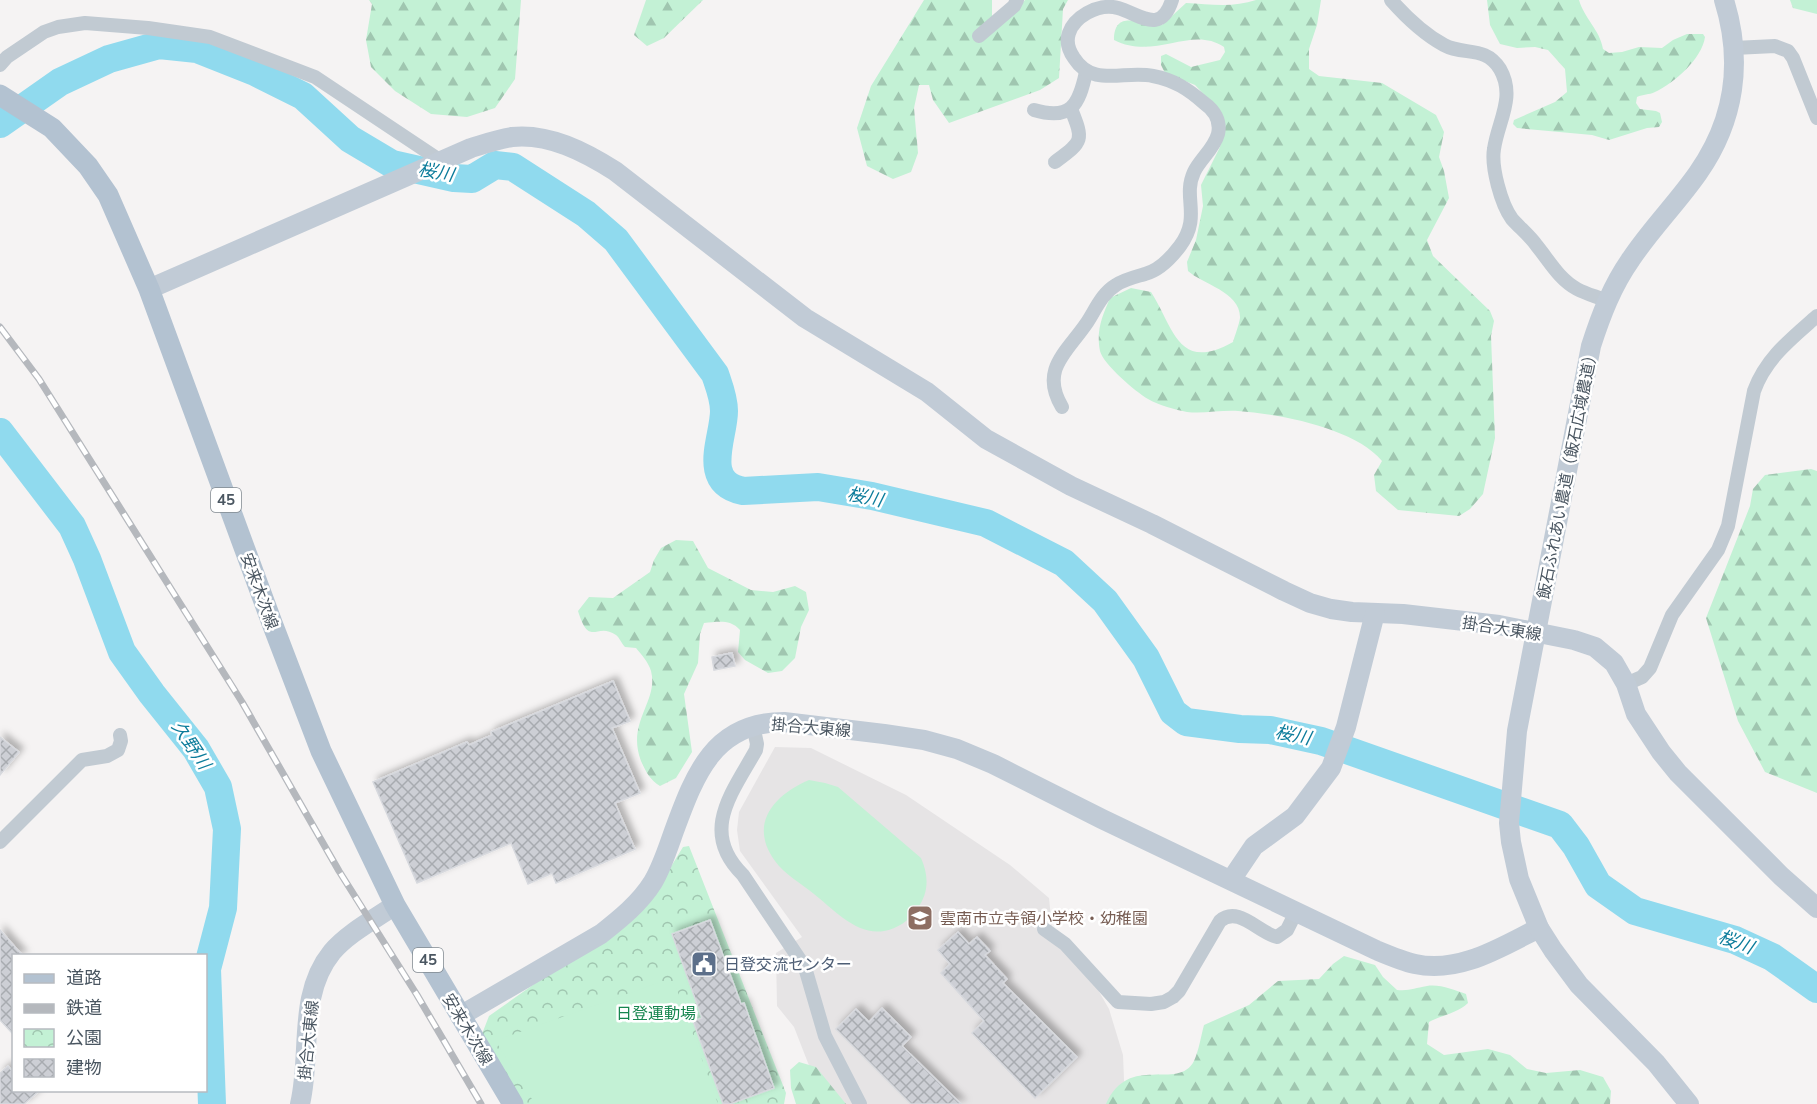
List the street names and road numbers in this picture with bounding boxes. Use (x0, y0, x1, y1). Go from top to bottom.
street label: 飯石ふれあい農道（飯石広域農道） (1533, 345, 1601, 601)
road number: 45 (211, 488, 241, 512)
street label: 安来木次線 (237, 550, 283, 632)
street label: 掛合大東線 (1461, 612, 1543, 644)
street label: 掛合大東線 (770, 714, 852, 740)
road number: 45 (413, 948, 443, 972)
street label: 安来木次線 (439, 990, 497, 1068)
street label: 掛合大東線 (294, 999, 322, 1081)

